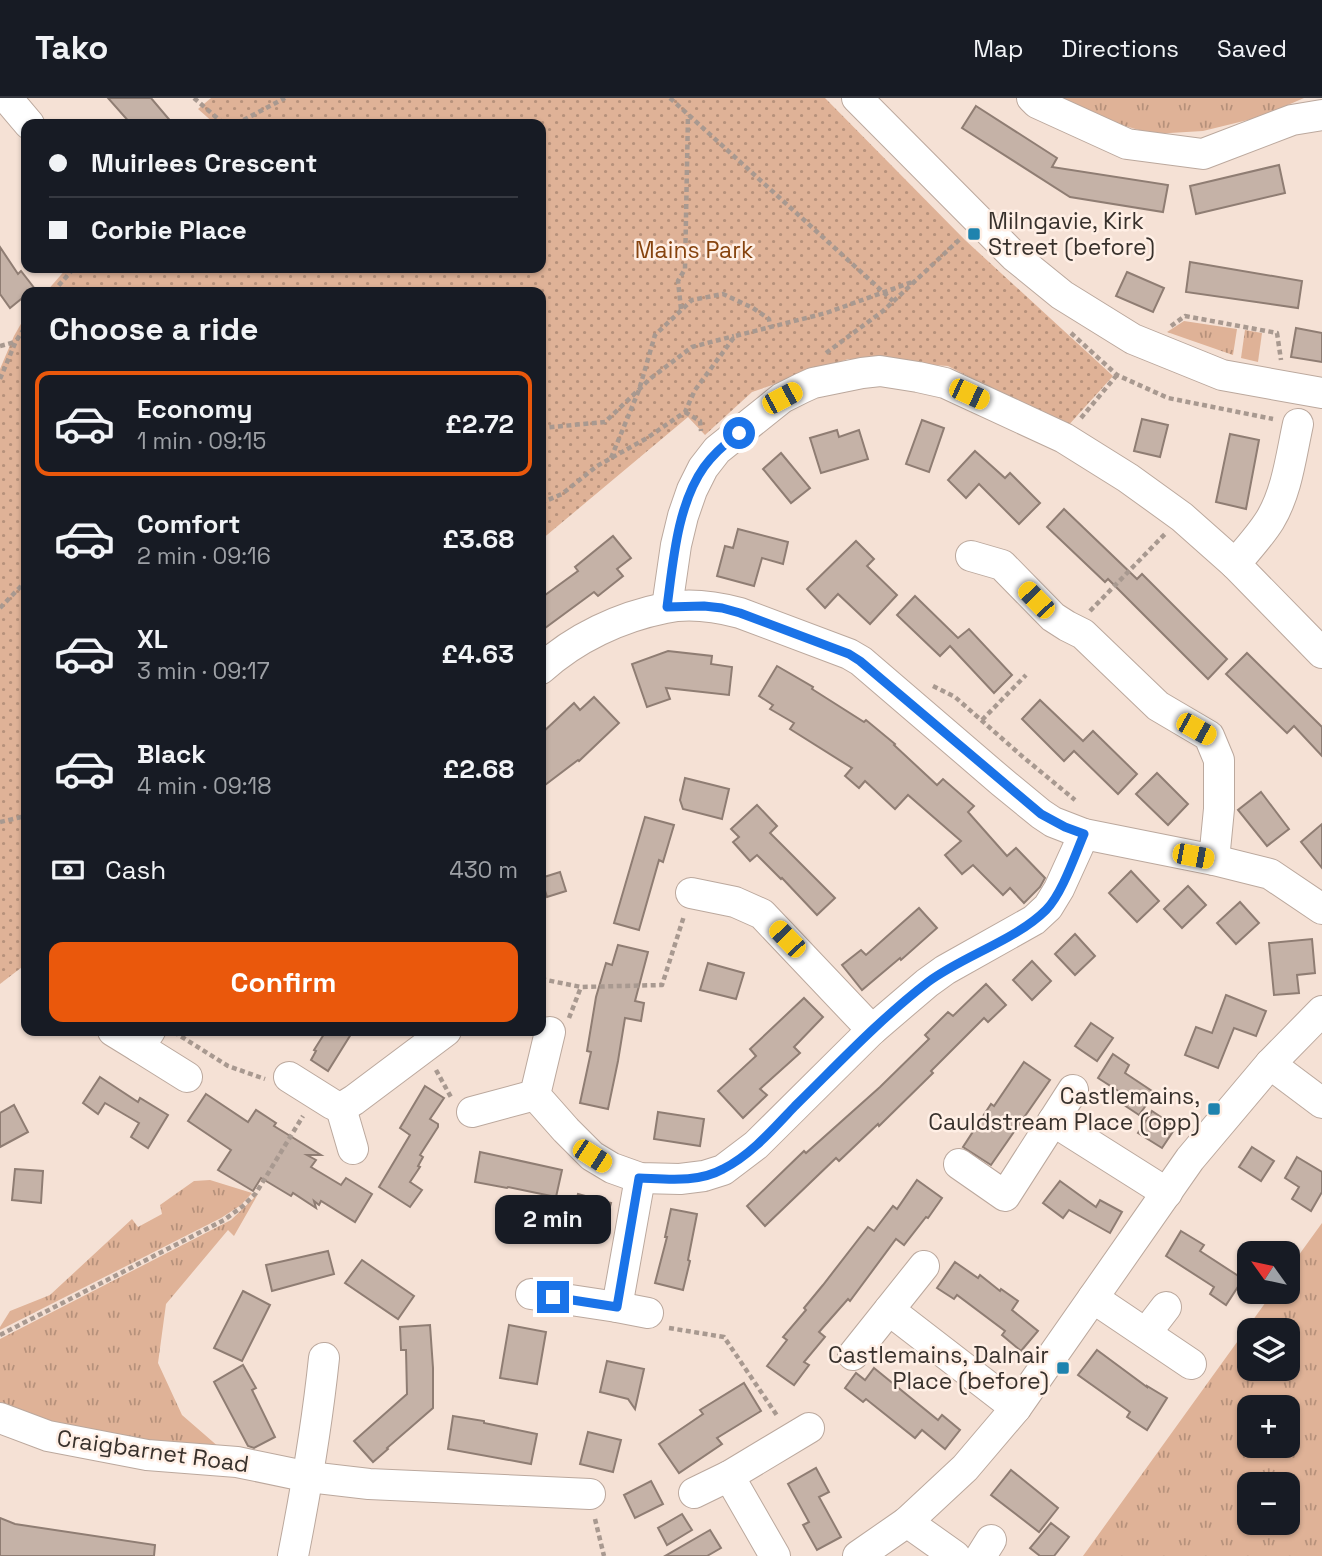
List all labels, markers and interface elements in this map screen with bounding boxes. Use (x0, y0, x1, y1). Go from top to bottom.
text: Tako (35, 27, 108, 69)
text: Map (973, 33, 1023, 64)
text: Directions (1061, 33, 1179, 64)
text: Saved (1217, 33, 1287, 64)
text: Muirlees Crescent (91, 146, 317, 180)
place label: Milngavie, Kirk Street (before) (988, 206, 1155, 262)
text: Corbie Place (91, 213, 247, 247)
marker: Milngavie, Kirk Street (before) (966, 226, 982, 242)
park label: Mains Park (635, 235, 753, 265)
text: Choose a ride (49, 309, 259, 349)
car (946, 376, 993, 412)
car (759, 379, 806, 417)
icon: car (53, 392, 116, 455)
text: Economy (137, 392, 253, 426)
text: £2.72 (445, 407, 514, 441)
route start (723, 417, 755, 449)
text: 1 min · 09:15 (137, 426, 266, 456)
icon: car (53, 507, 116, 570)
text: Comfort (137, 507, 240, 541)
text: £3.68 (442, 522, 514, 556)
text: 2 min · 09:16 (137, 541, 271, 571)
car (1014, 578, 1059, 622)
icon: car (53, 622, 116, 685)
text: XL (137, 622, 168, 656)
text: £4.63 (442, 637, 514, 671)
text: 3 min · 09:17 (137, 656, 270, 686)
car (1173, 710, 1220, 748)
icon: car (53, 737, 116, 800)
text: Black (137, 737, 206, 771)
text: £2.68 (443, 752, 514, 786)
text: 4 min · 09:18 (137, 771, 272, 801)
car (1171, 842, 1216, 870)
icon: cash (49, 851, 87, 889)
text: Cash (105, 853, 166, 887)
text: 430 m (449, 855, 518, 885)
car (765, 917, 810, 961)
button: Confirm (49, 942, 518, 1022)
place label: Castlemains, Cauldstream Place (opp) (928, 1081, 1200, 1137)
marker: Castlemains, Cauldstream Place (opp) (1206, 1101, 1222, 1117)
car (569, 1136, 616, 1176)
callout: 2 min (495, 1196, 611, 1244)
text: 2 min (523, 1204, 583, 1234)
north arrow (1237, 1241, 1300, 1304)
map controls (1237, 1241, 1300, 1535)
route end (537, 1281, 569, 1313)
button: layers (1237, 1318, 1300, 1381)
place label: Castlemains, Dalnair Place (before) (828, 1340, 1049, 1396)
marker: Castlemains, Dalnair Place (before) (1055, 1360, 1071, 1376)
button: + (1237, 1395, 1300, 1458)
street label: Craigbarnet Road (55, 1423, 251, 1479)
button: − (1237, 1472, 1300, 1535)

